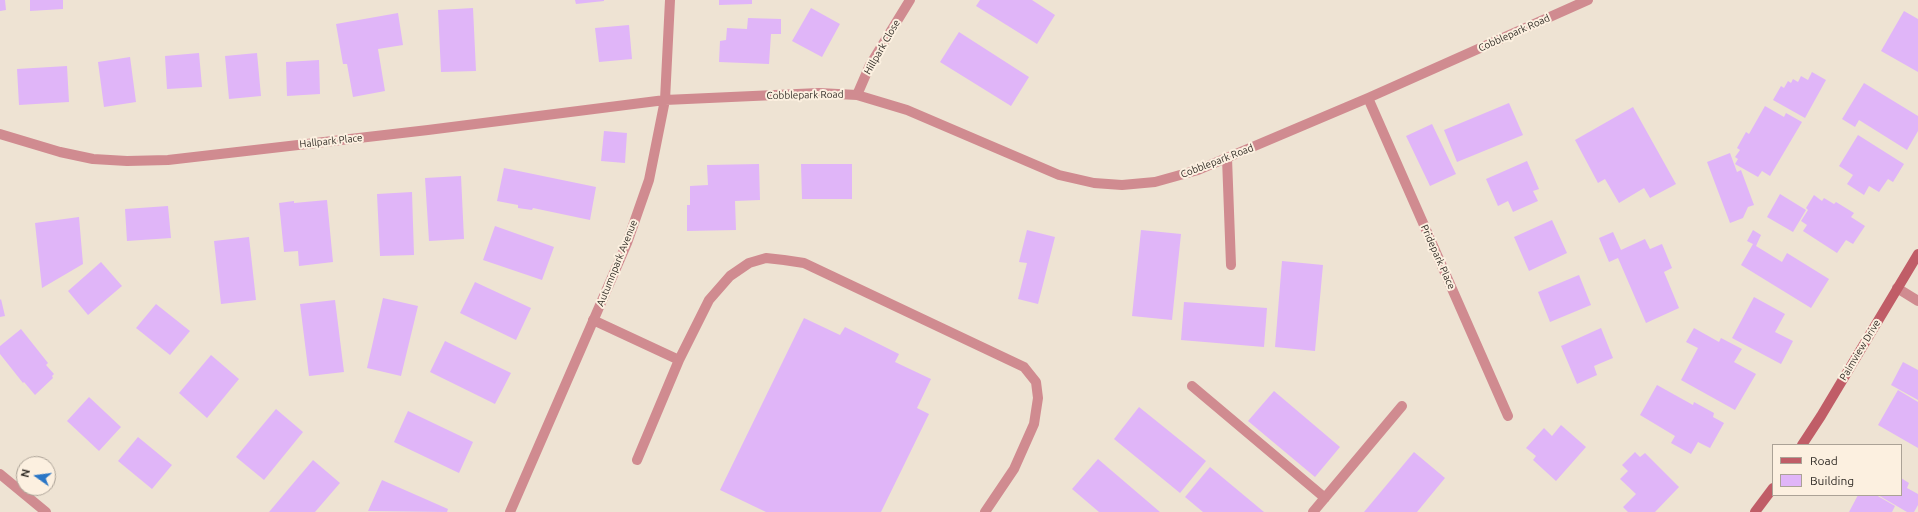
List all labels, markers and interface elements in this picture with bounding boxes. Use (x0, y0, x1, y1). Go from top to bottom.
street label: Cobblepark Road (1476, 12, 1552, 54)
street label: Hillpark Close (861, 17, 903, 77)
street label: Cobblepark Road (766, 88, 844, 102)
street label: Hallpark Place (299, 132, 363, 150)
street label: Cobblepark Road (1179, 142, 1255, 180)
street label: Autumnpark Avenue (594, 218, 640, 308)
street label: Pridepark Place (1418, 223, 1458, 291)
street label: Palmview Drive (1837, 317, 1883, 383)
legend (1772, 444, 1902, 496)
text: Road (1810, 454, 1838, 467)
north arrow (16, 456, 56, 496)
text: N (19, 468, 32, 479)
text: Building (1810, 474, 1854, 487)

